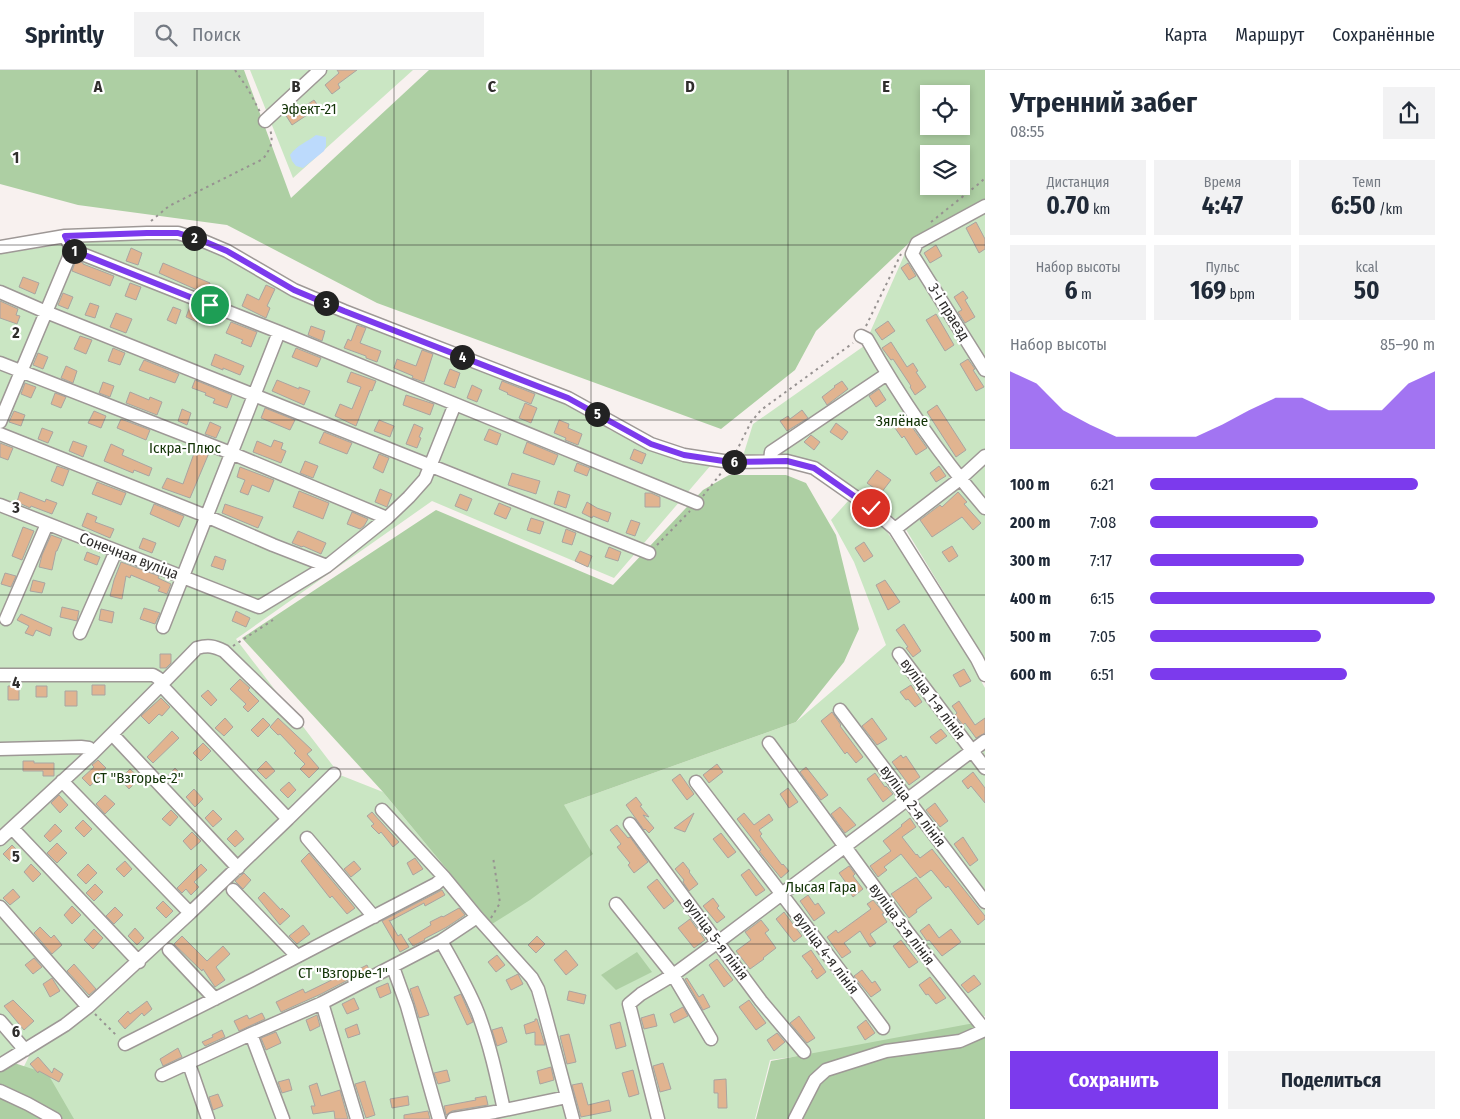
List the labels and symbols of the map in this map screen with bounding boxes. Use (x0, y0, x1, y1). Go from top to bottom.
text: A (93, 77, 103, 96)
text: B (292, 77, 301, 96)
text: C (488, 77, 497, 96)
text: D (685, 77, 695, 96)
text: E (882, 77, 890, 96)
park label: Эфект-21 (281, 100, 337, 118)
text: 1 (13, 148, 19, 167)
pin: 2 (182, 226, 206, 250)
pin: 1 (62, 238, 86, 264)
street label: 3-і праезд (924, 280, 974, 344)
pin (189, 284, 231, 326)
pin: 3 (314, 290, 338, 316)
text: 2 (11, 323, 20, 342)
pin: 4 (450, 344, 474, 370)
pin: 5 (584, 402, 610, 426)
park label: Зялёнае (876, 412, 928, 430)
park label: Іскра-Плюс (149, 439, 221, 457)
pin: 6 (722, 450, 746, 474)
pin (850, 487, 892, 529)
text: 3 (11, 498, 20, 517)
street label: Сонечная вуліца (77, 529, 181, 583)
street label: вуліца 1-я лінія (897, 655, 969, 743)
text: 4 (12, 673, 20, 692)
street label: вуліца 2-я лінія (876, 762, 950, 850)
park label: СТ "Взгорье-2" (93, 769, 183, 787)
text: 5 (12, 847, 20, 866)
park label: Лысая Гара (785, 878, 857, 896)
street label: вуліца 3-я лінія (865, 879, 939, 969)
street label: вуліца 5-я лінія (679, 894, 753, 984)
street label: вуліца 4-я лінія (789, 908, 863, 998)
park label: СТ "Взгорье-1" (298, 964, 388, 982)
text: 6 (12, 1022, 20, 1041)

